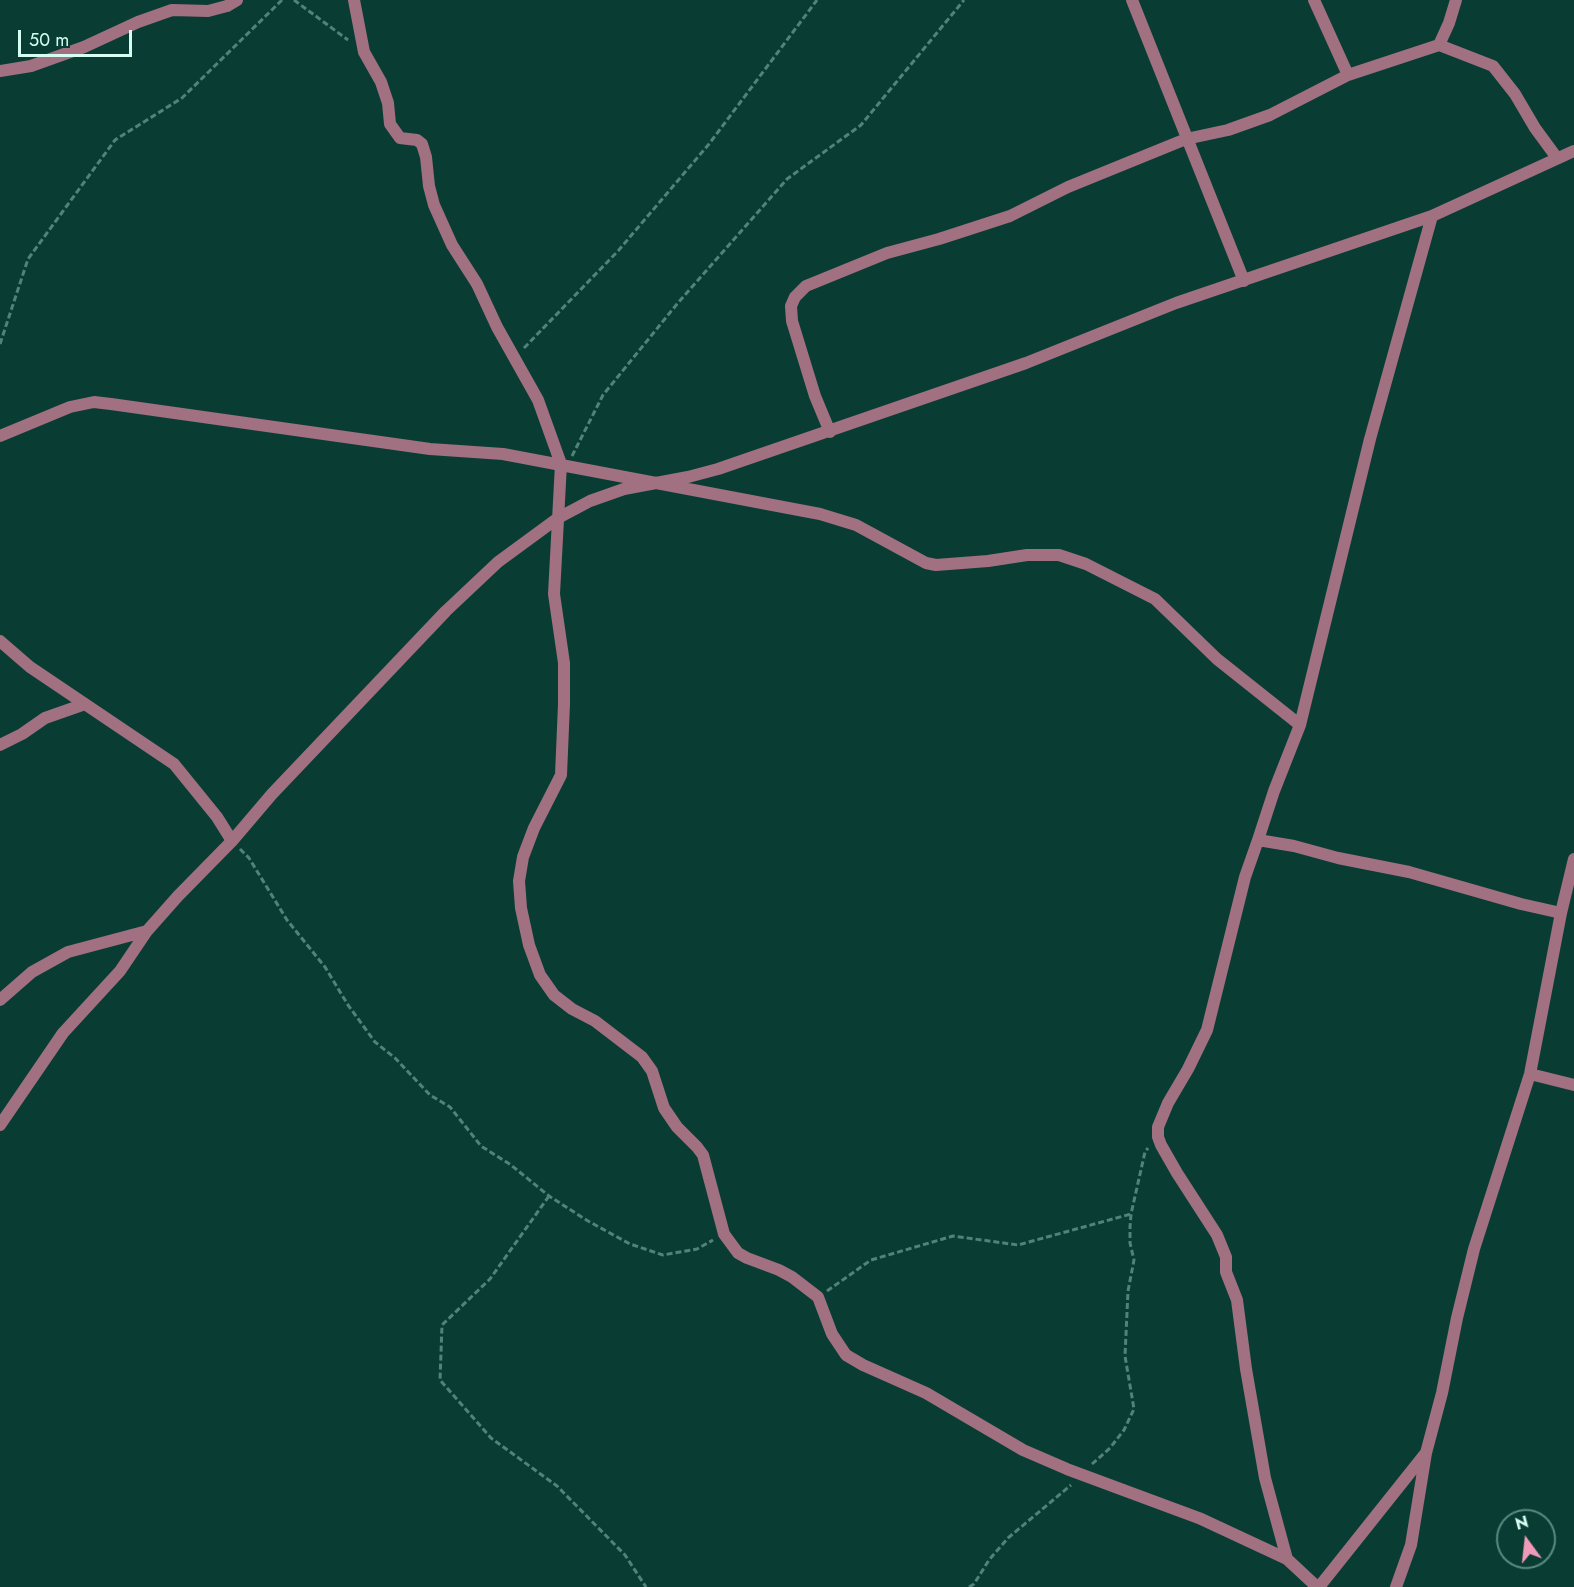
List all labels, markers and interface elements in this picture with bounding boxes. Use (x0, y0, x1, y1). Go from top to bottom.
scale bar (21, 18, 135, 56)
text: 50 m (29, 27, 69, 53)
north arrow (1496, 1509, 1556, 1569)
text: N (1513, 1510, 1531, 1536)

